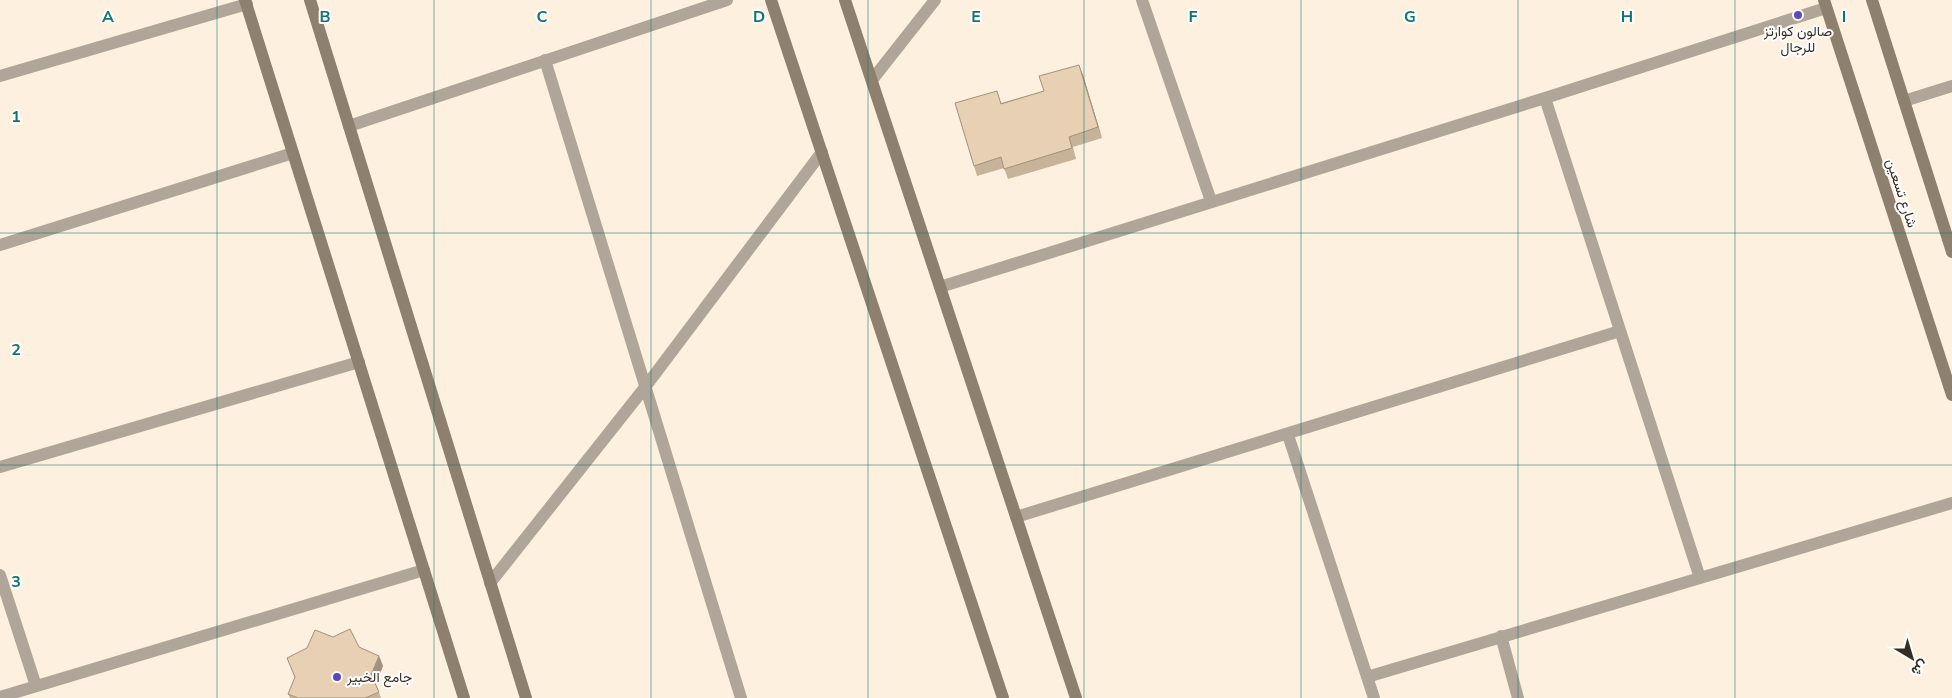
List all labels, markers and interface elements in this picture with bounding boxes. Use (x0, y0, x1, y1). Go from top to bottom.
text: A (102, 6, 114, 28)
text: B (319, 6, 331, 28)
text: C (537, 6, 548, 28)
text: D (753, 6, 765, 28)
text: E (971, 6, 981, 28)
text: F (1189, 6, 1198, 28)
text: G (1404, 6, 1416, 28)
text: H (1621, 6, 1633, 28)
text: I (1842, 6, 1846, 28)
marker: صالون كوارتز للرجال (1792, 9, 1804, 21)
place label: صالون كوارتز للرجال (1763, 22, 1832, 57)
text: 1 (11, 106, 21, 128)
street label: شارع تسعين (1880, 156, 1922, 230)
text: 2 (11, 339, 21, 361)
text: 3 (11, 571, 21, 593)
north arrow (1887, 633, 1937, 683)
text: ش (1907, 655, 1932, 681)
place label: جامع الخبير (346, 668, 412, 688)
marker: جامع الخبير (331, 671, 343, 683)

